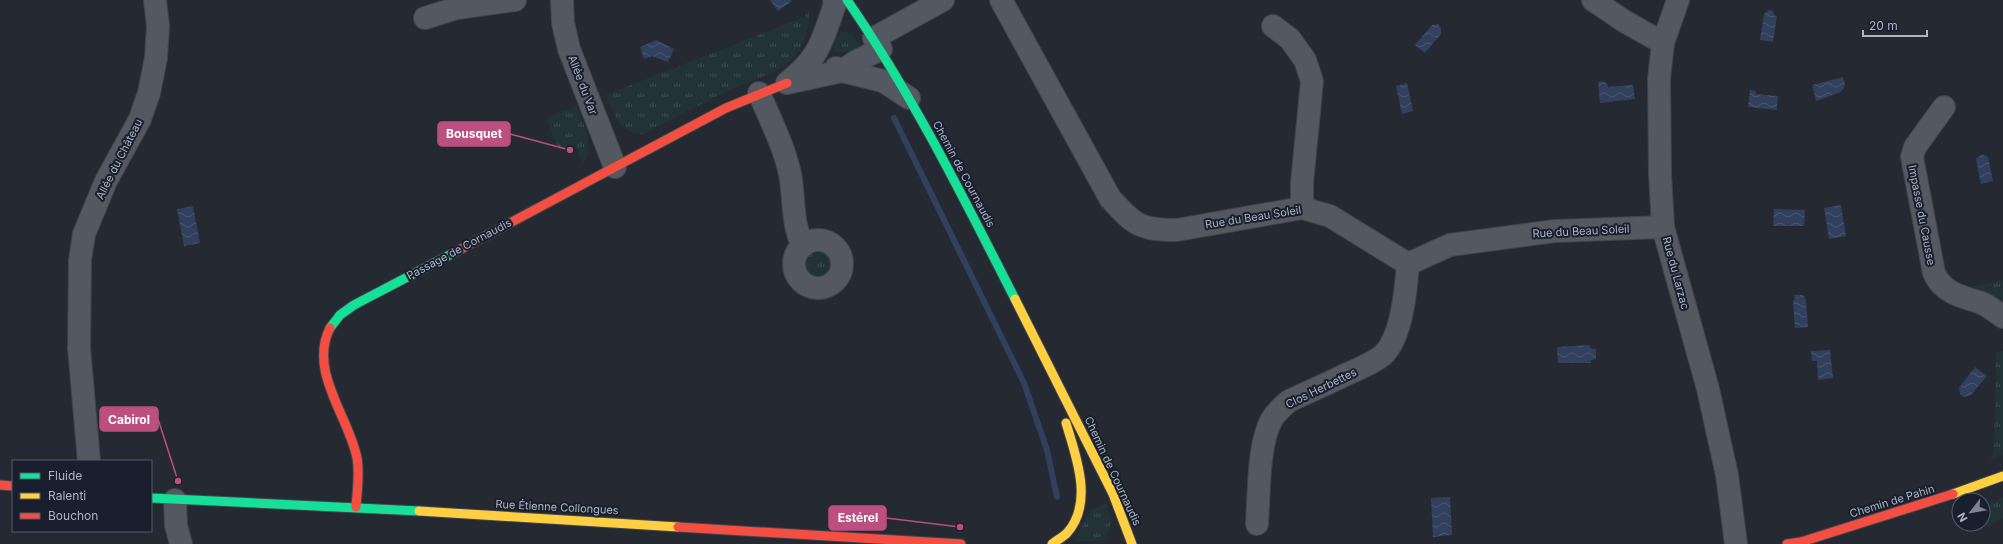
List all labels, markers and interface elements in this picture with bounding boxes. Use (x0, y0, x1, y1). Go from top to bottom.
scale bar (1863, 12, 1927, 38)
text: 20 m (1869, 18, 1898, 33)
street label: Allée du Var (565, 53, 601, 117)
street label: Allée du Château (93, 116, 145, 202)
street label: Chemin de Cournaudis (930, 118, 998, 230)
callout: Bousquet (438, 122, 510, 146)
text: Bousquet (446, 126, 503, 141)
street label: Impasse du Causse (1905, 164, 1939, 266)
street label: Rue du Beau Soleil (1204, 203, 1302, 231)
street label: Passage de Cornaudis (404, 215, 514, 283)
street label: Rue du Beau Soleil (1532, 221, 1630, 241)
street label: Rue du Larzac (1660, 235, 1692, 311)
street label: Clos Herbettes (1283, 365, 1359, 411)
callout: Cabirol (100, 407, 158, 431)
text: Cabirol (108, 412, 150, 427)
street label: Chemin de Cournaudis (1082, 414, 1145, 528)
legend (12, 460, 152, 532)
text: Fluide (48, 468, 82, 483)
street label: Chemin de Pahin (1848, 481, 1936, 521)
text: Ralenti (48, 488, 86, 503)
north arrow (1951, 492, 1991, 532)
street label: Rue Étienne Collongues (495, 497, 619, 517)
callout: Estérel (829, 506, 886, 530)
text: Bouchon (48, 508, 98, 523)
text: Estérel (838, 510, 878, 525)
text: N (1954, 510, 1971, 524)

